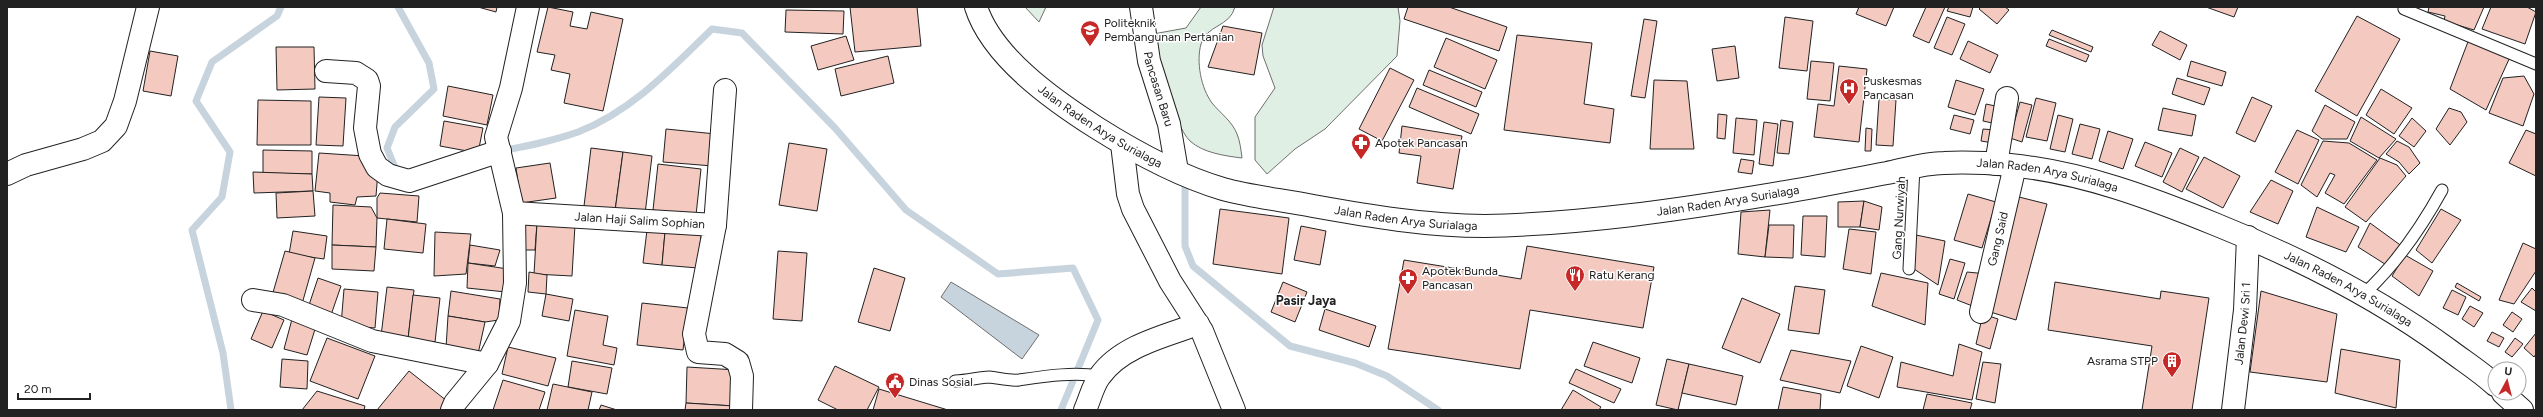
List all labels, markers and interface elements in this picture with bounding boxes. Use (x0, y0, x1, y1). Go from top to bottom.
place label: Politeknik Pembangunan Pertanian (1104, 16, 1234, 44)
school or university icon: Politeknik Pembangunan Pertanian (1079, 19, 1101, 47)
street label: Pancasan Baru (1141, 51, 1176, 128)
place label: Puskesmas Pancasan (1863, 74, 1922, 102)
hospital icon: Puskesmas Pancasan (1838, 77, 1860, 105)
street label: Jalan Raden Arya Surialaga (1035, 82, 1164, 171)
pharmacy icon: Apotek Pancasan (1350, 132, 1372, 160)
place label: Apotek Pancasan (1375, 136, 1468, 150)
street label: Jalan Raden Arya Surialaga (1976, 156, 2120, 195)
street label: Gang Nurwiyah (1890, 176, 1908, 260)
street label: Jalan Raden Arya Surialaga (1656, 183, 1800, 219)
street label: Jalan Raden Arya Surialaga (1333, 203, 1478, 233)
street label: Jalan Haji Salim Sophian (574, 210, 706, 231)
street label: Gang Said (1985, 210, 2011, 267)
street label: Jalan Raden Arya Surialaga (2282, 248, 2415, 330)
place label: Apotek Bunda Pancasan (1422, 264, 1498, 292)
restaurant icon: Ratu Kerang (1564, 264, 1586, 292)
pharmacy icon: Apotek Bunda Pancasan (1397, 267, 1419, 295)
place label: Ratu Kerang (1589, 268, 1655, 282)
street label: Jalan Dewi Sri 1 (2231, 282, 2253, 366)
district label: Pasir Jaya (1276, 293, 1336, 308)
building icon: Asrama STPP (2161, 350, 2183, 378)
place label: Asrama STPP (2087, 354, 2158, 368)
north arrow (2487, 361, 2527, 401)
text: U (2504, 365, 2513, 379)
public building icon: Dinas Sosial (884, 371, 906, 399)
scale bar (18, 375, 90, 401)
place label: Dinas Sosial (909, 375, 973, 389)
text: 20 m (24, 382, 52, 396)

